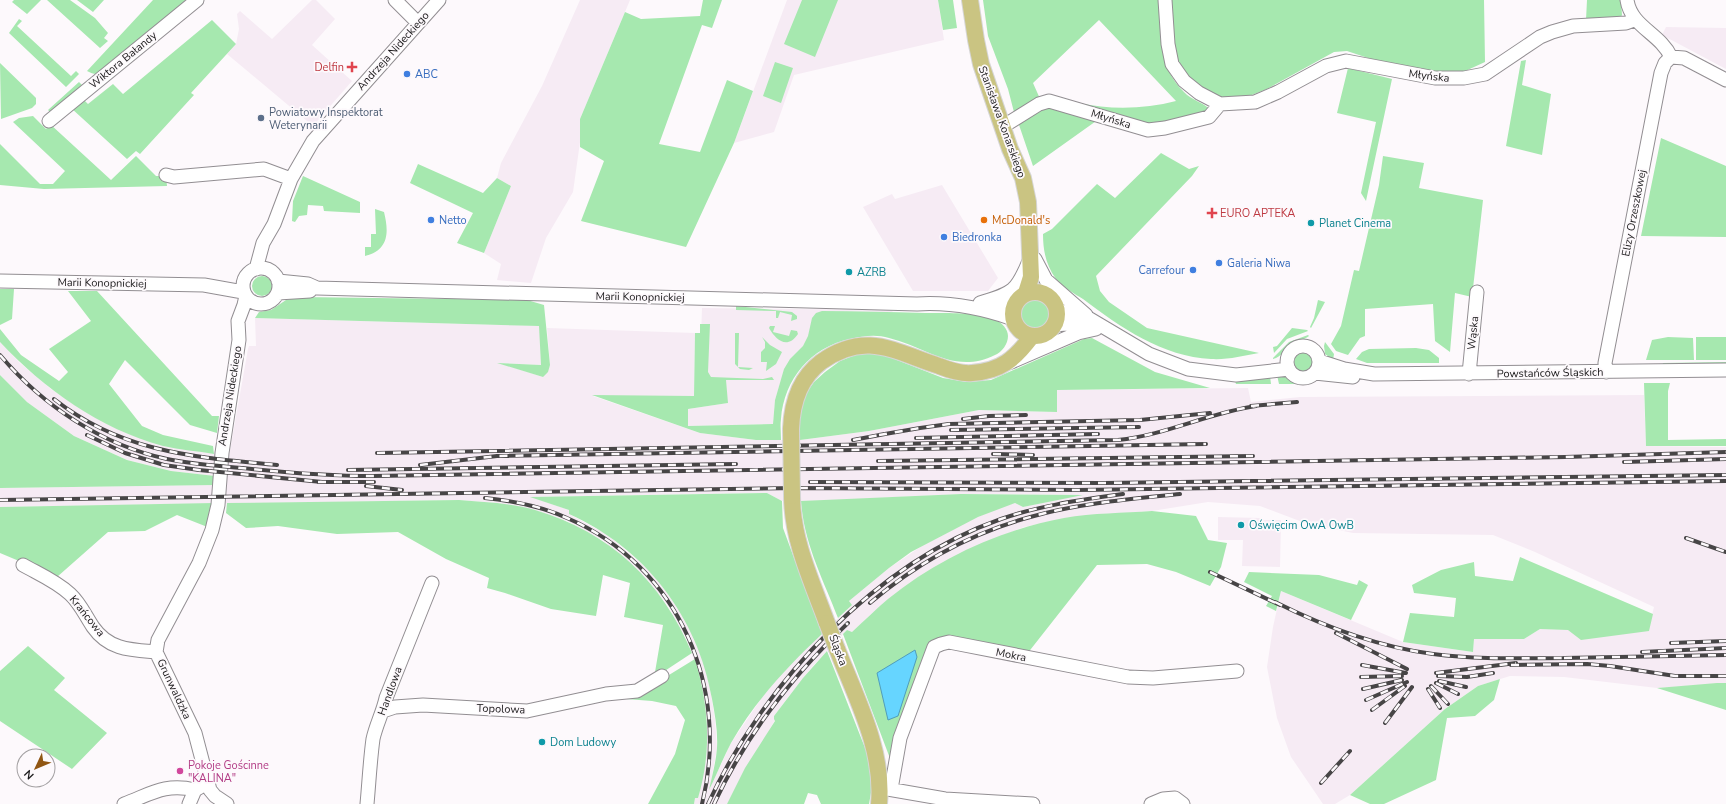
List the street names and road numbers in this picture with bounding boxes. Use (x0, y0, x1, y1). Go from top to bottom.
street label: Andrzeja Nideckiego (354, 8, 432, 94)
street label: Wiktora Bałandy (86, 28, 160, 92)
street label: Stanisława Konarskiego (975, 64, 1029, 180)
street label: Młyńska (1408, 66, 1450, 86)
street label: Młyńska (1089, 106, 1133, 132)
street label: Elizy Orzeszkowej (1618, 168, 1650, 258)
street label: Marii Konopnickiej (57, 275, 147, 291)
street label: Marii Konopnickiej (595, 289, 685, 305)
street label: Wąska (1464, 315, 1482, 351)
street label: Andrzeja Nideckiego (215, 345, 245, 447)
street label: Powstańców Śląskich (1497, 364, 1603, 381)
street label: Krańcowa (66, 592, 108, 640)
street label: Śląska (825, 632, 852, 668)
street label: Mokra (994, 645, 1028, 665)
street label: Grunwaldzka (153, 656, 195, 722)
street label: Handlowa (374, 664, 406, 718)
street label: Topolowa (476, 701, 526, 717)

